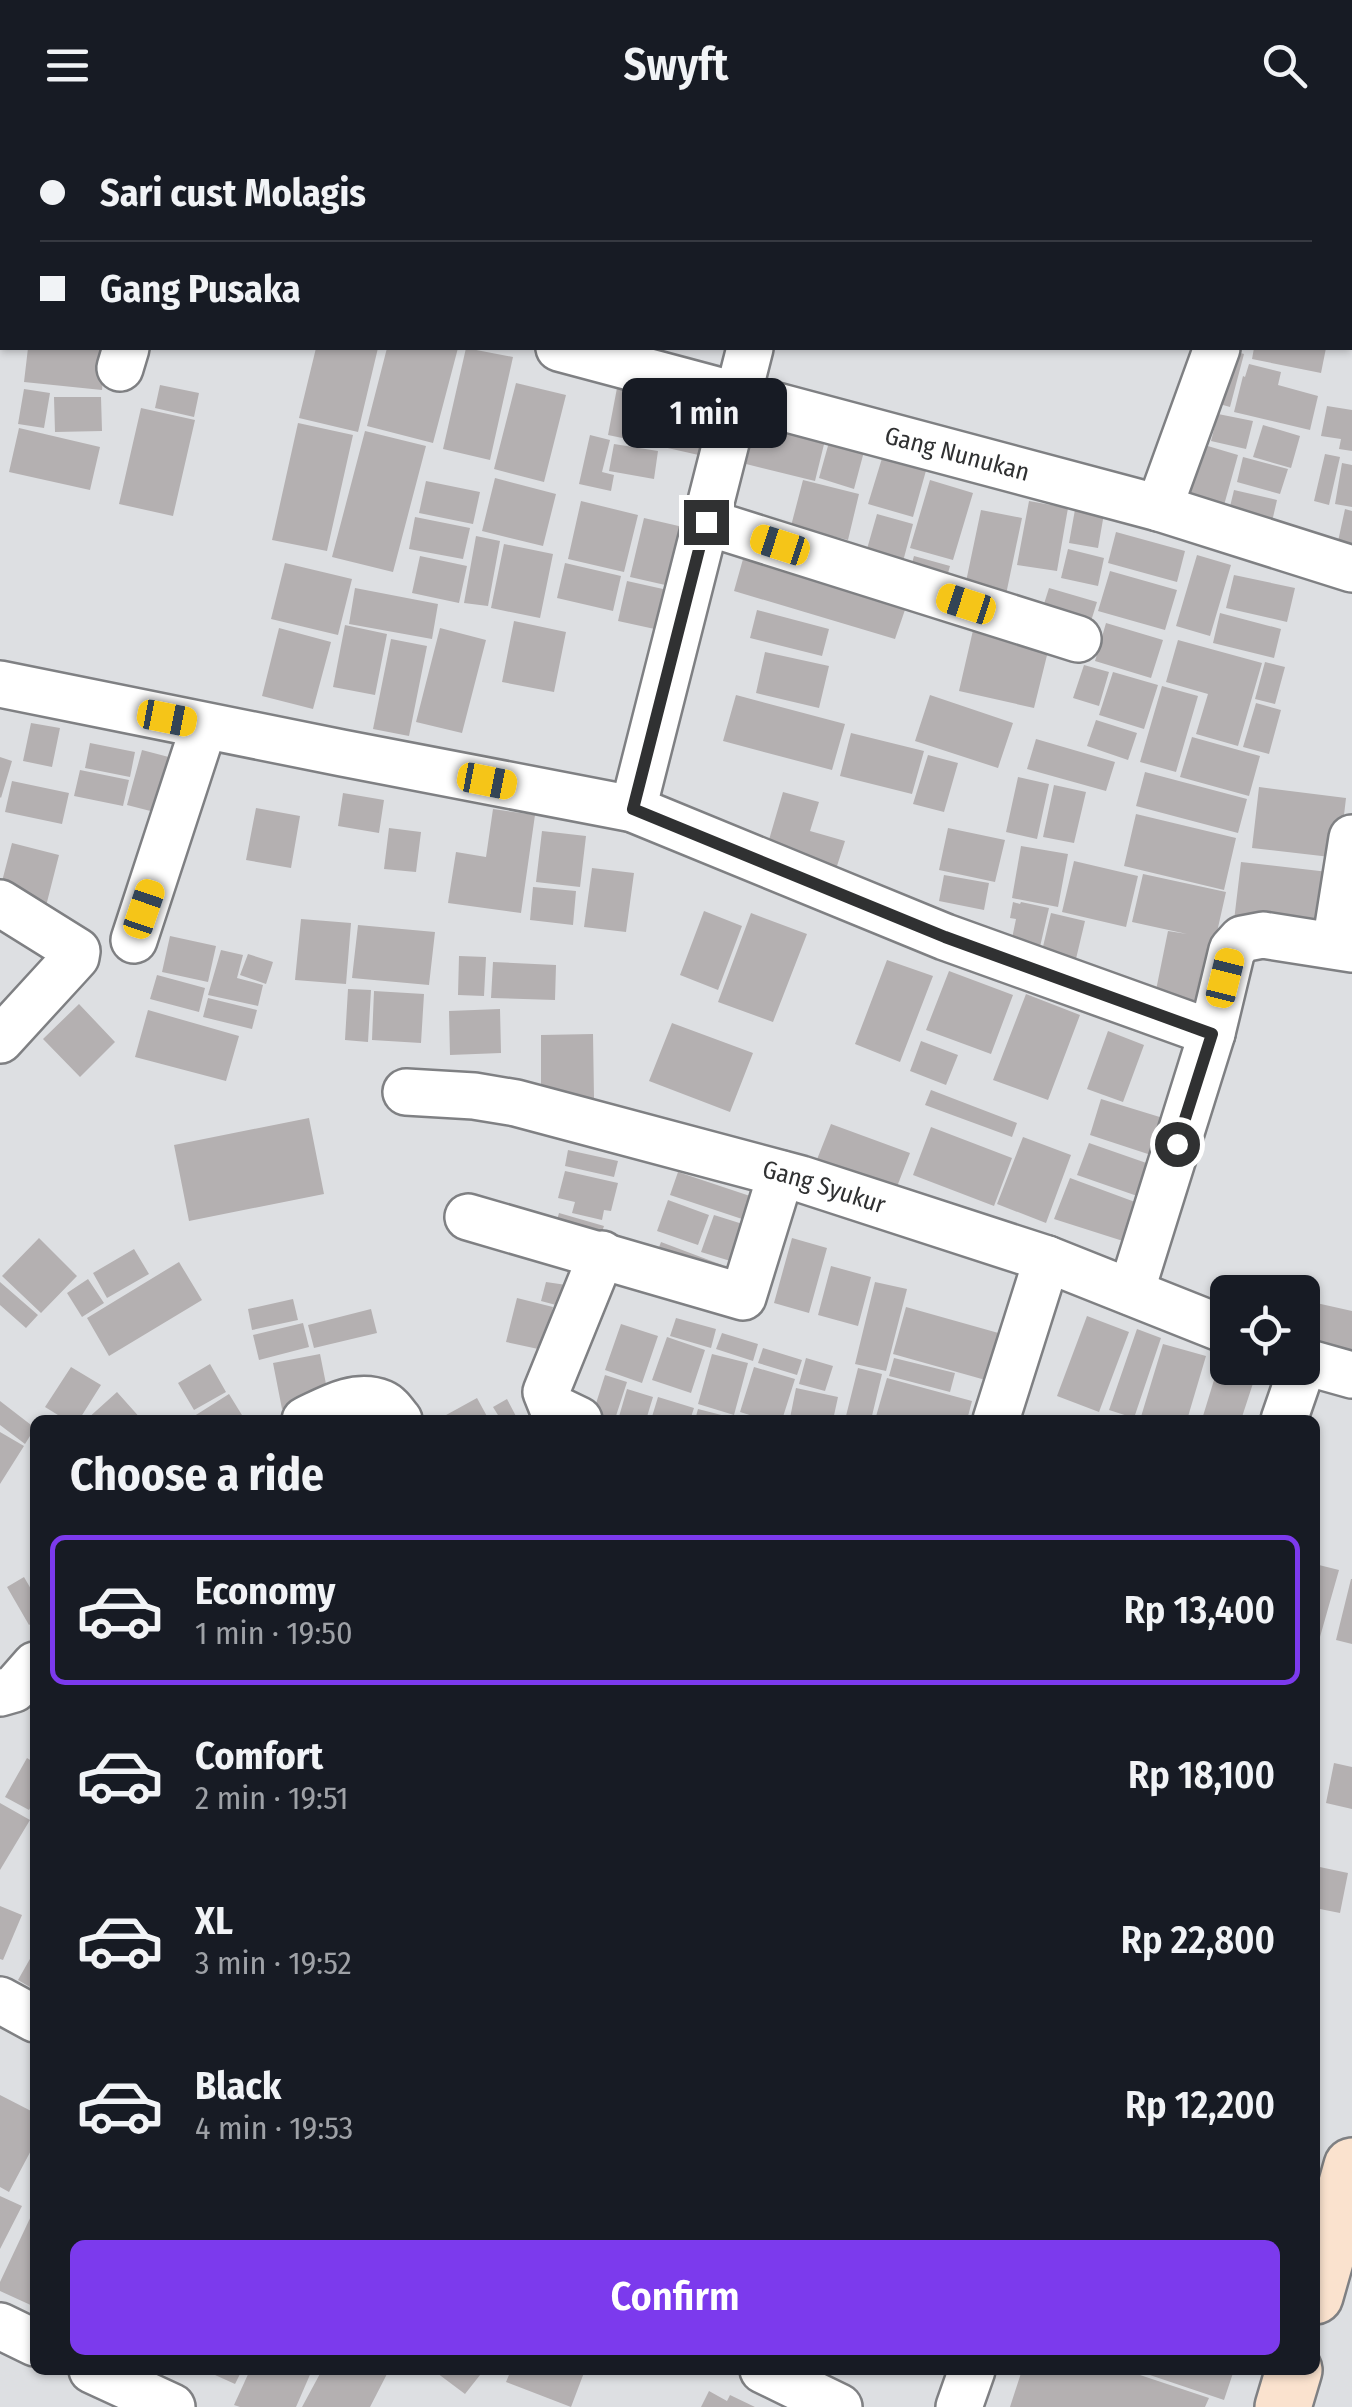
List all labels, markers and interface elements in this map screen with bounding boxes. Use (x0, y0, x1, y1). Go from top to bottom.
icon: menu (40, 38, 95, 93)
text: Swyft (624, 38, 729, 92)
icon: search (1257, 38, 1312, 93)
text: Sari cust Molagis (100, 170, 366, 216)
text: Gang Pusaka (100, 266, 301, 312)
callout: 1 min (624, 377, 788, 447)
text: 1 min (670, 394, 739, 432)
street label: Gang Nunukan (881, 421, 1033, 488)
route end (684, 500, 729, 545)
car (747, 521, 813, 569)
car (933, 580, 999, 628)
car (135, 698, 199, 738)
car (455, 761, 519, 801)
car (120, 876, 168, 942)
car (1203, 945, 1247, 1011)
route start (1155, 1122, 1200, 1167)
street label: Gang Syukur (759, 1154, 889, 1221)
map controls (1210, 1275, 1320, 1385)
button: locate (1210, 1275, 1320, 1385)
text: Choose a ride (70, 1448, 324, 1502)
icon: car (75, 1565, 165, 1655)
text: Economy (195, 1568, 335, 1614)
text: Rp 13,400 (1124, 1587, 1275, 1633)
text: 1 min · 19:50 (195, 1614, 353, 1652)
icon: car (75, 1730, 165, 1820)
text: Comfort (195, 1733, 323, 1779)
text: Rp 18,100 (1128, 1752, 1275, 1798)
text: 2 min · 19:51 (195, 1779, 349, 1817)
icon: car (75, 1895, 165, 1985)
text: XL (195, 1898, 233, 1944)
text: Rp 22,800 (1121, 1917, 1275, 1963)
text: 3 min · 19:52 (195, 1944, 352, 1982)
icon: car (75, 2060, 165, 2150)
text: Black (195, 2063, 281, 2109)
text: Rp 12,200 (1125, 2082, 1275, 2128)
text: 4 min · 19:53 (195, 2109, 353, 2147)
button: Confirm (70, 2240, 1280, 2355)

